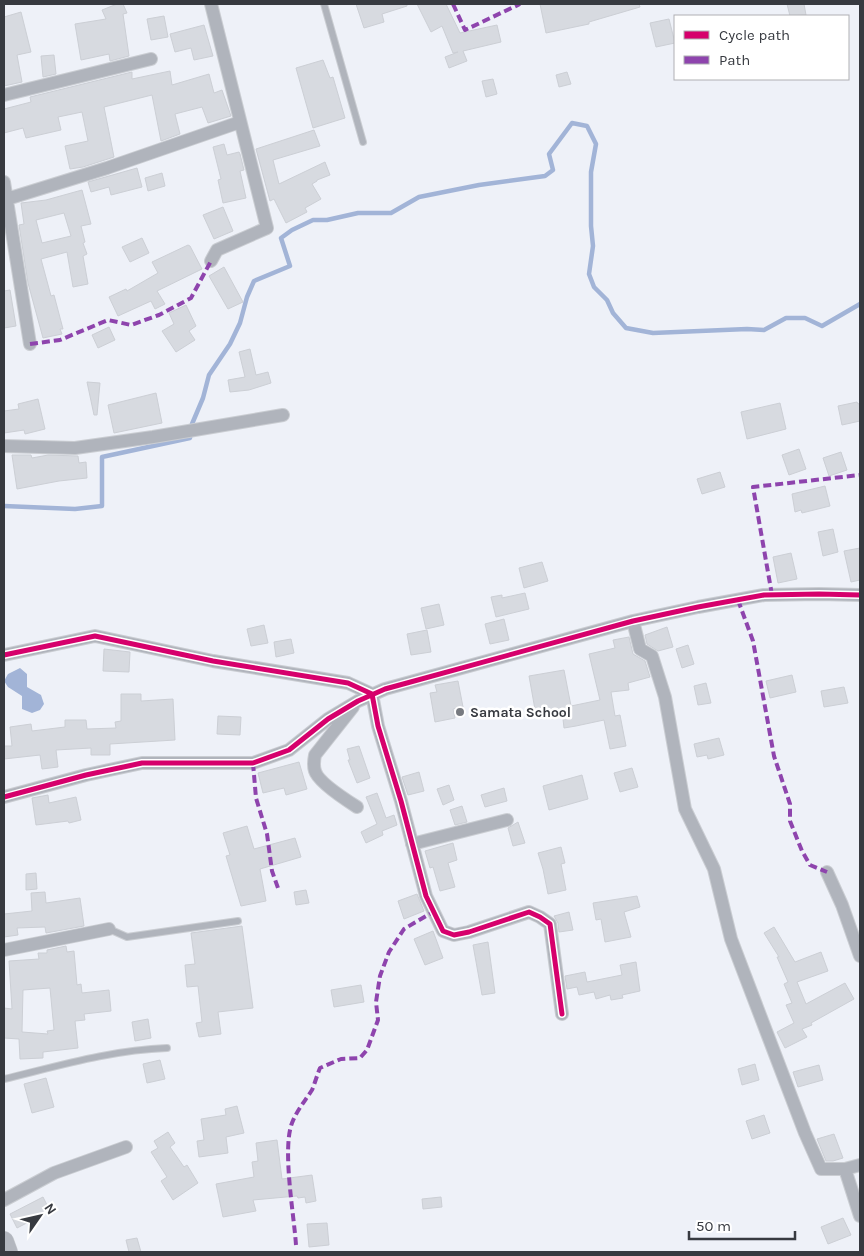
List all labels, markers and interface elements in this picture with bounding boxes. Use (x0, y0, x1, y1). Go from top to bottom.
legend (674, 15, 849, 80)
text: Cycle path (719, 26, 790, 44)
text: Path (719, 51, 750, 69)
place label: Samata School (470, 704, 571, 721)
marker: Samata School (454, 706, 466, 718)
north arrow (15, 1191, 65, 1241)
text: N (41, 1200, 60, 1218)
scale bar (689, 1208, 795, 1240)
text: 50 m (696, 1217, 731, 1235)

